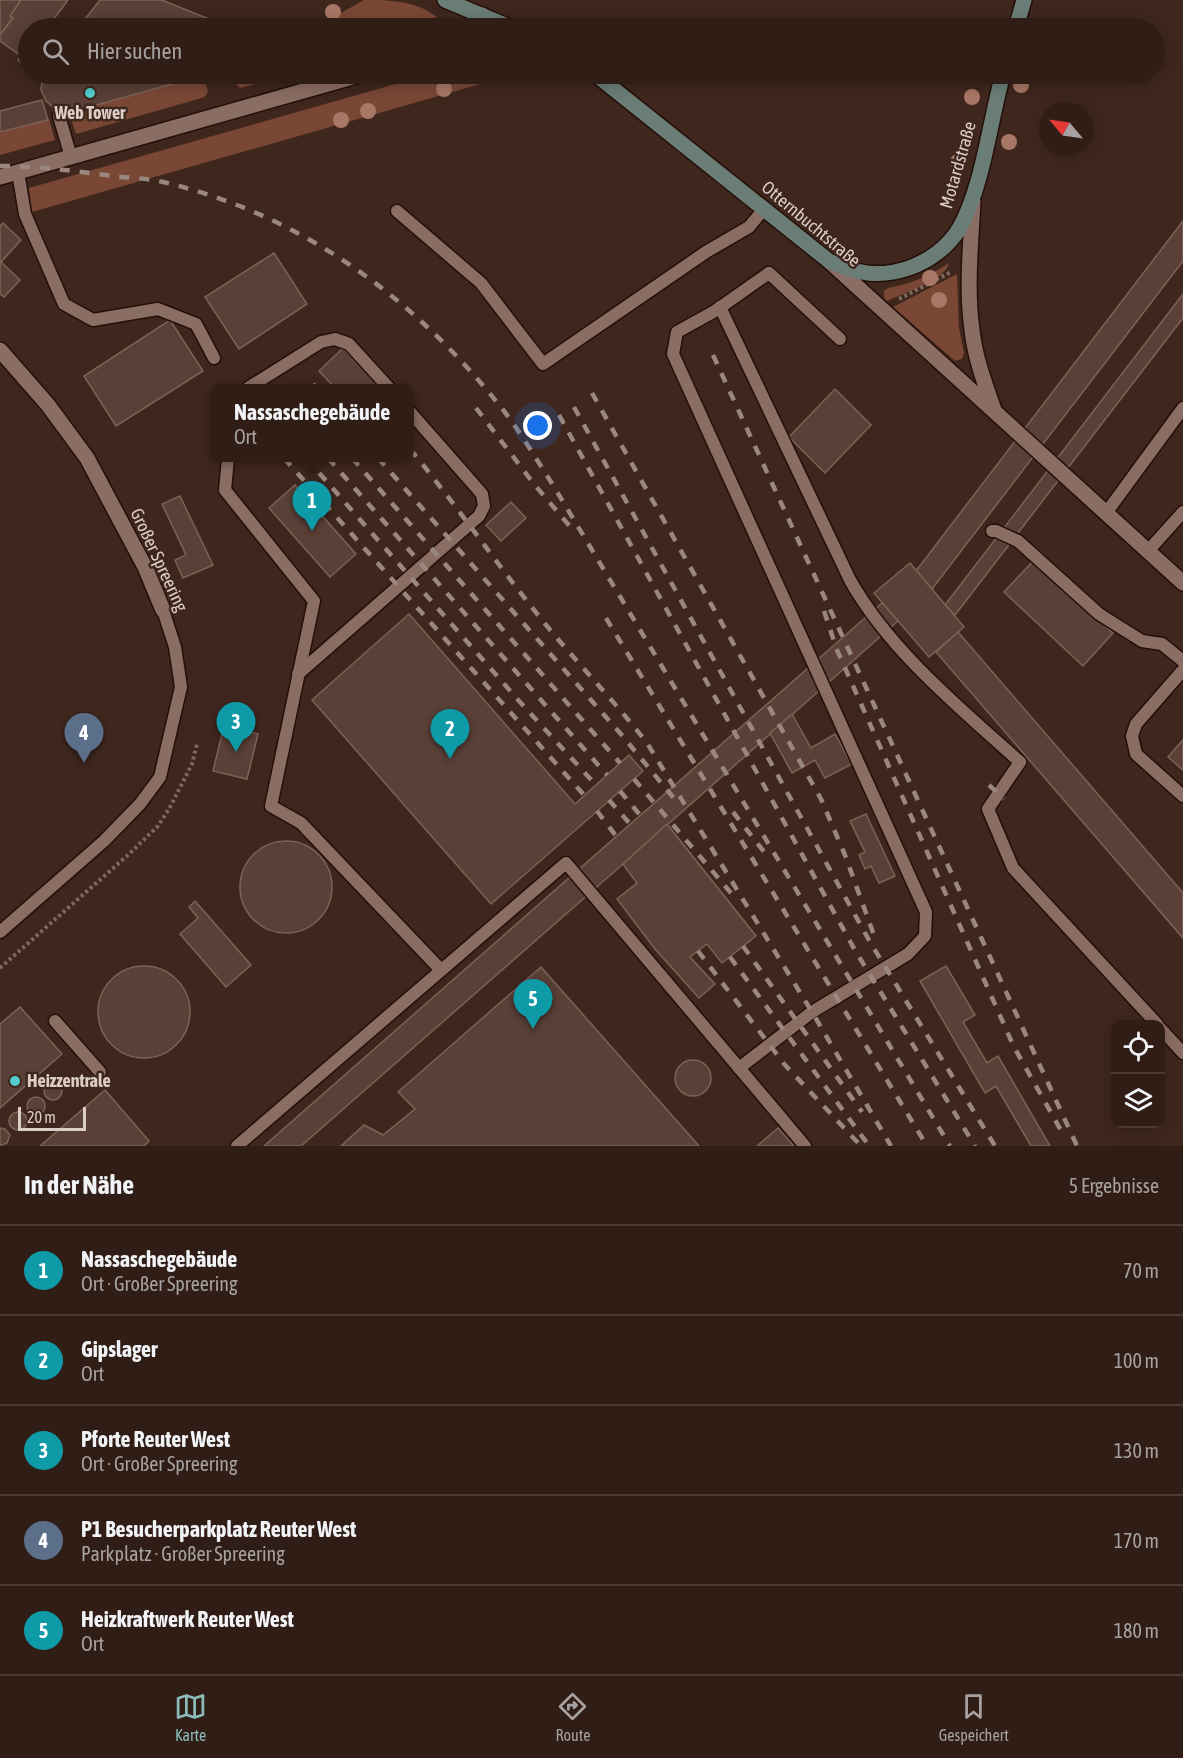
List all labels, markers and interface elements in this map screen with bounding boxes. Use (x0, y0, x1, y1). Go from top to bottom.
search box (18, 18, 1165, 84)
icon: search (39, 35, 72, 68)
text: Hier suchen (87, 38, 182, 64)
marker: Web Tower (83, 86, 97, 100)
place label: Web Tower (54, 102, 126, 123)
north arrow (1039, 102, 1093, 156)
street label: Motardstraße (935, 119, 980, 211)
street label: Otternbuchtstraße (758, 176, 865, 271)
popup (210, 384, 414, 462)
text: Nassaschegebäude (234, 399, 390, 425)
your location (523, 411, 552, 440)
text: Ort (234, 425, 257, 448)
pin: 1 (292, 482, 332, 531)
street label: Großer Spreering (126, 505, 193, 615)
pin: 3 (216, 702, 256, 752)
pin: 2 (430, 710, 470, 759)
pin: 4 (64, 714, 104, 763)
pin: 5 (514, 980, 552, 1029)
map controls (1111, 1020, 1165, 1128)
button: locate (1111, 1020, 1165, 1074)
place label: Heizzentrale (27, 1070, 111, 1091)
marker: Heizzentrale (8, 1074, 22, 1088)
button: layers (1111, 1074, 1165, 1128)
scale bar (18, 1104, 86, 1132)
text: 20 m (27, 1108, 56, 1126)
text: In der Nähe (24, 1170, 134, 1200)
text: 5 Ergebnisse (1069, 1174, 1159, 1197)
text: Nassaschegebäude (81, 1246, 237, 1272)
text: 1 (39, 1259, 48, 1282)
text: 70 m (1123, 1259, 1159, 1282)
text: Ort · Großer Spreering (81, 1272, 238, 1295)
text: Gipslager (81, 1336, 157, 1362)
text: 2 (39, 1349, 48, 1372)
text: 100 m (1114, 1349, 1159, 1372)
text: Ort (81, 1362, 104, 1385)
text: Pforte Reuter West (81, 1426, 230, 1452)
text: 3 (39, 1439, 48, 1462)
text: 130 m (1114, 1439, 1159, 1462)
text: Ort · Großer Spreering (81, 1452, 238, 1475)
text: P1 Besucherparkplatz Reuter West (81, 1516, 356, 1542)
text: 4 (39, 1529, 48, 1552)
text: 170 m (1114, 1529, 1159, 1552)
text: Parkplatz · Großer Spreering (81, 1542, 285, 1565)
text: Heizkraftwerk Reuter West (81, 1606, 294, 1632)
text: 5 (39, 1619, 48, 1642)
text: 180 m (1114, 1619, 1159, 1642)
text: Ort (81, 1632, 104, 1655)
tab: Karte (174, 1690, 207, 1744)
tab: Route (555, 1690, 590, 1744)
tab: Gespeichert (939, 1690, 1009, 1744)

